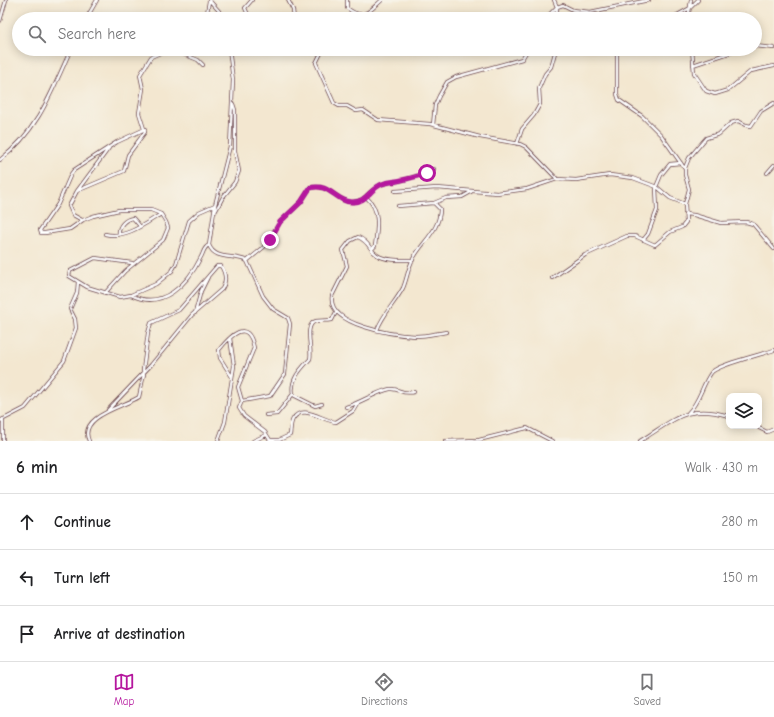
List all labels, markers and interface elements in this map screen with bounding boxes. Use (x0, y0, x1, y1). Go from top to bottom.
search box (12, 12, 762, 56)
icon: search (26, 23, 48, 45)
text: Search here (58, 25, 136, 43)
route start (418, 164, 436, 182)
route end (261, 231, 279, 249)
map controls (726, 393, 762, 429)
button: layers (726, 393, 762, 429)
text: 6 min (16, 458, 58, 477)
text: Walk · 430 m (685, 460, 758, 475)
icon: ahead (16, 511, 38, 533)
text: Continue (54, 513, 111, 531)
text: 280 m (721, 514, 758, 529)
icon: left (16, 567, 38, 589)
text: Turn left (54, 569, 110, 587)
text: 150 m (723, 570, 758, 585)
icon: arrive (16, 623, 38, 645)
text: Arrive at destination (54, 625, 185, 643)
tab: Map (113, 671, 135, 708)
tab: Directions (361, 671, 408, 708)
tab: Saved (634, 671, 661, 708)

